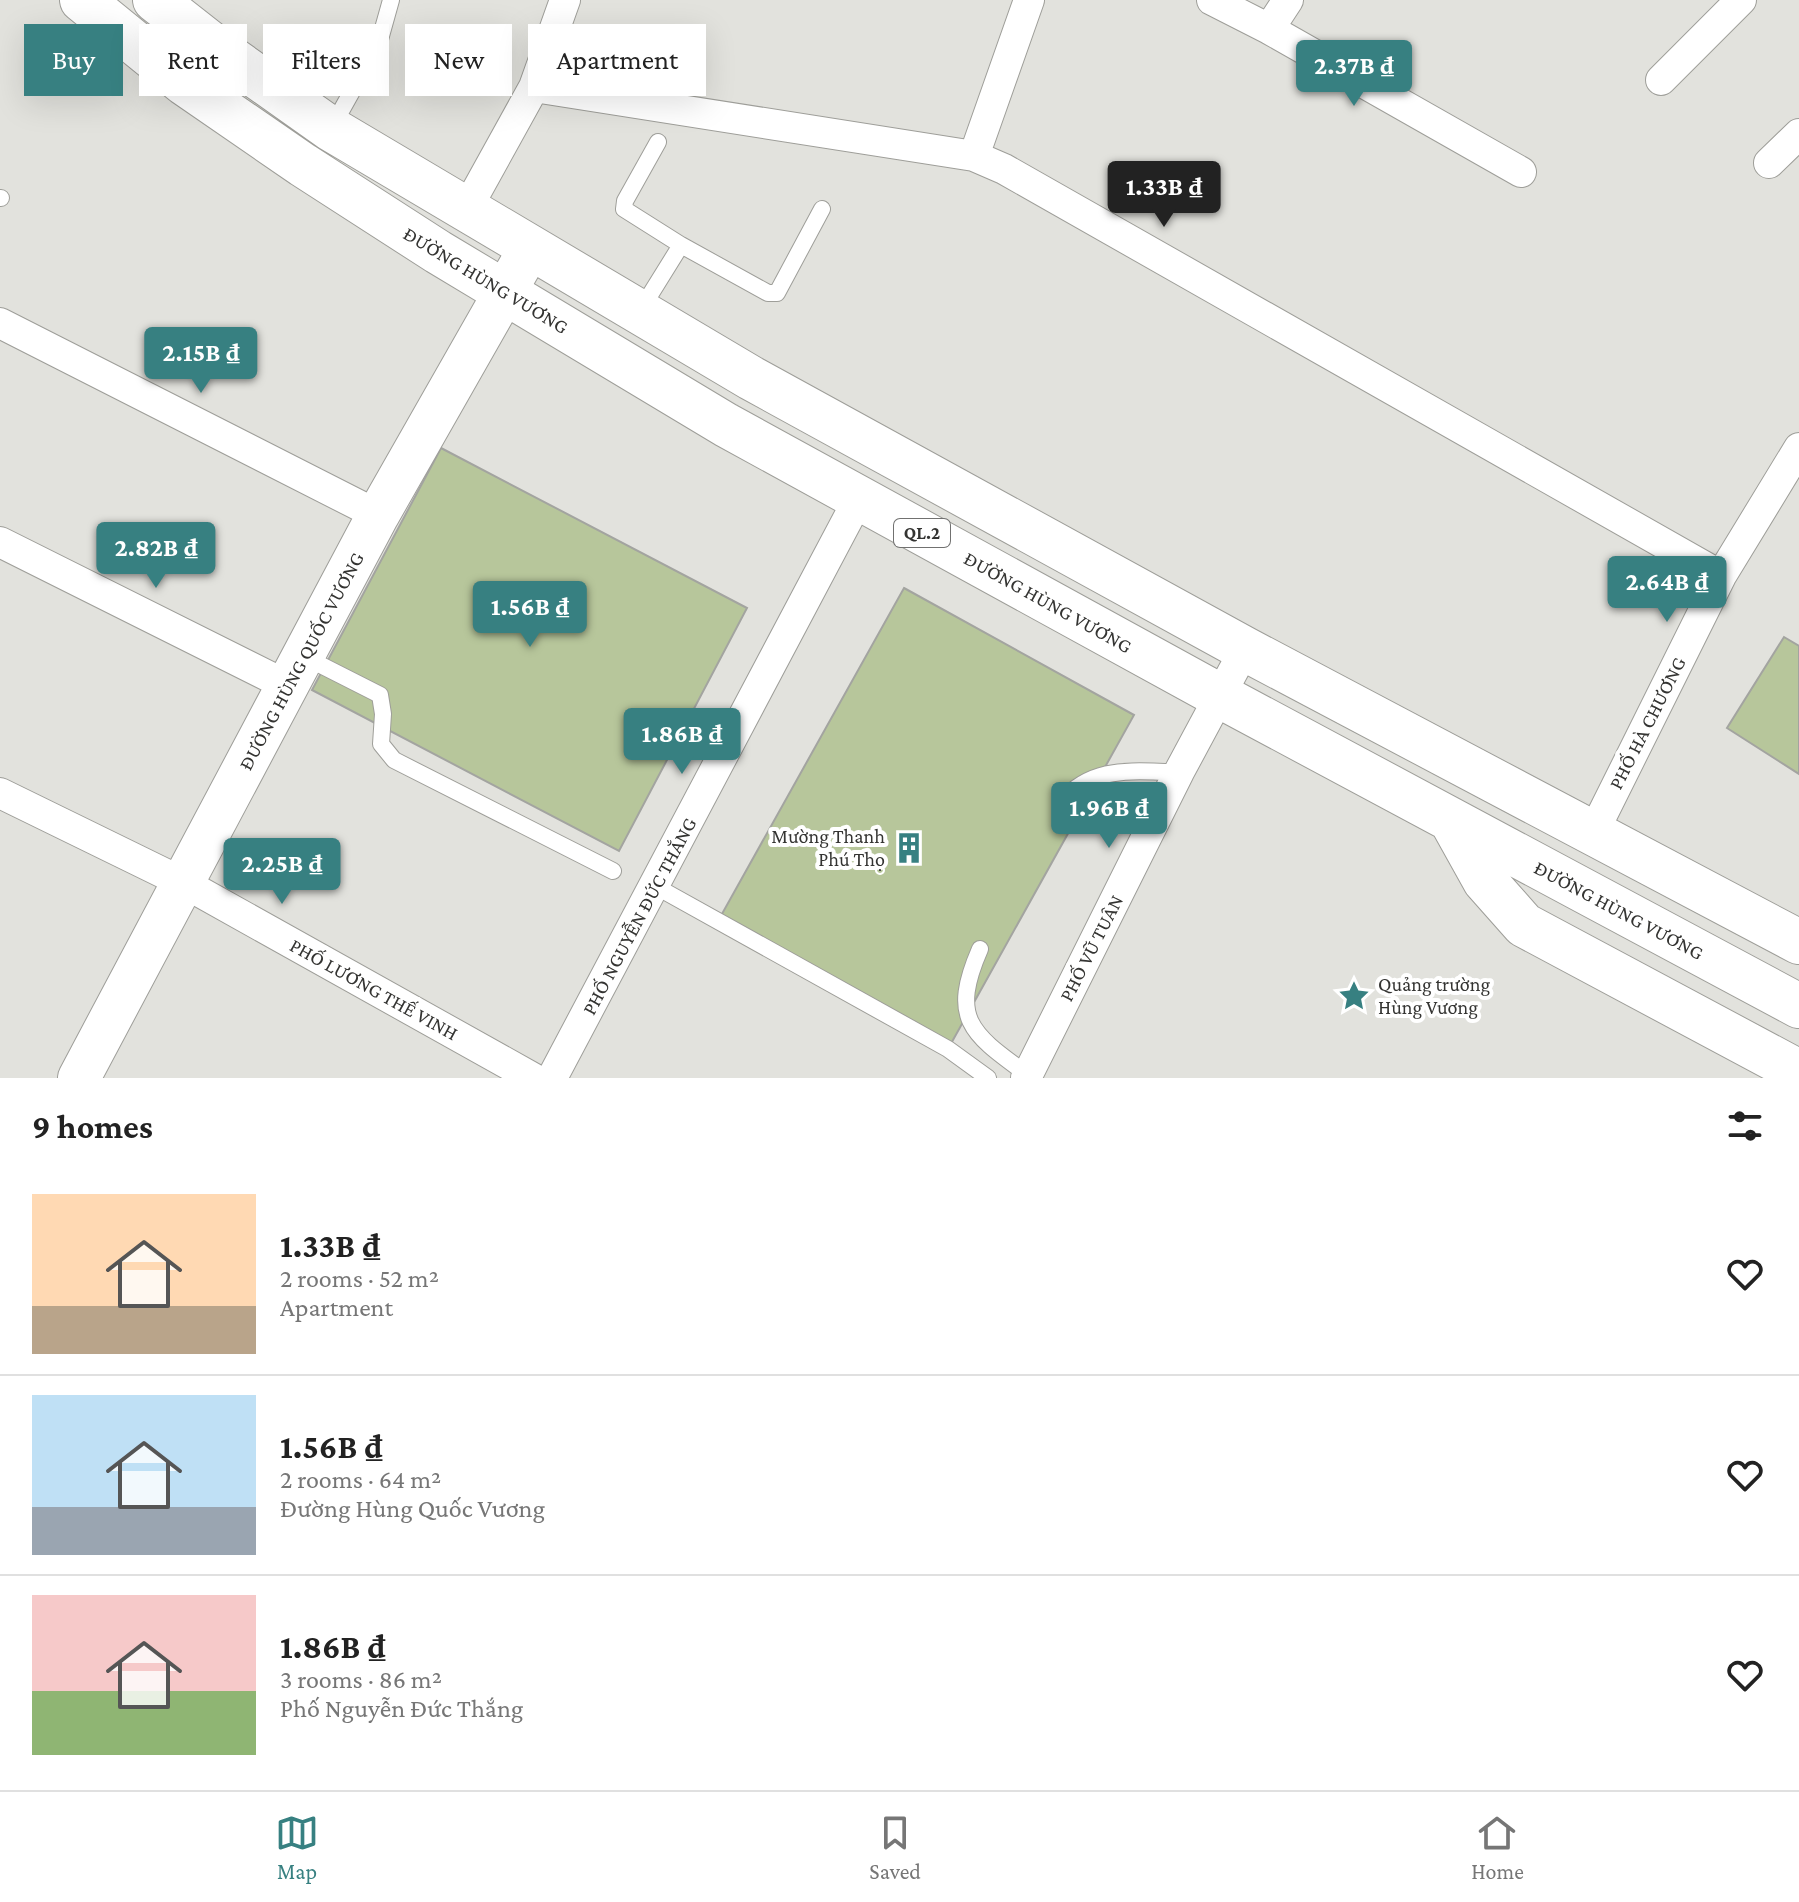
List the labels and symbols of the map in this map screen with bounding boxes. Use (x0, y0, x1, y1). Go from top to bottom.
pin: 2.37B ₫ (1280, 40, 1428, 108)
pin: 1.33B ₫ (1090, 161, 1238, 229)
street label: ĐƯỜNG HÙNG VƯƠNG (400, 222, 572, 338)
pin: 2.15B ₫ (127, 327, 275, 395)
road number: QL.2 (894, 519, 950, 547)
pin: 2.82B ₫ (82, 522, 230, 590)
street label: ĐƯỜNG HÙNG VƯƠNG (960, 547, 1136, 657)
street label: ĐƯỜNG HÙNG QUỐC VƯƠNG (233, 548, 368, 774)
pin: 2.64B ₫ (1593, 556, 1741, 624)
pin: 1.56B ₫ (456, 581, 604, 649)
street label: PHỐ HÀ CHƯƠNG (1603, 653, 1690, 793)
pin: 1.86B ₫ (608, 708, 756, 776)
pin: 1.96B ₫ (1035, 782, 1183, 850)
street label: PHỐ NGUYỄN ĐỨC THẮNG (577, 813, 700, 1018)
place label: Mường Thanh Phú Thọ (771, 825, 885, 871)
building icon: Mường Thanh Phú Thọ (892, 831, 926, 865)
pin: 2.25B ₫ (208, 838, 356, 906)
street label: ĐƯỜNG HÙNG VƯƠNG (1531, 856, 1707, 964)
street label: PHỐ VŨ TUÂN (1054, 891, 1127, 1005)
street label: PHỐ LƯƠNG THẾ VINH (286, 933, 462, 1044)
place label: Quảng trường Hùng Vương (1378, 973, 1490, 1019)
place icon: Quảng trường Hùng Vương (1337, 979, 1371, 1013)

